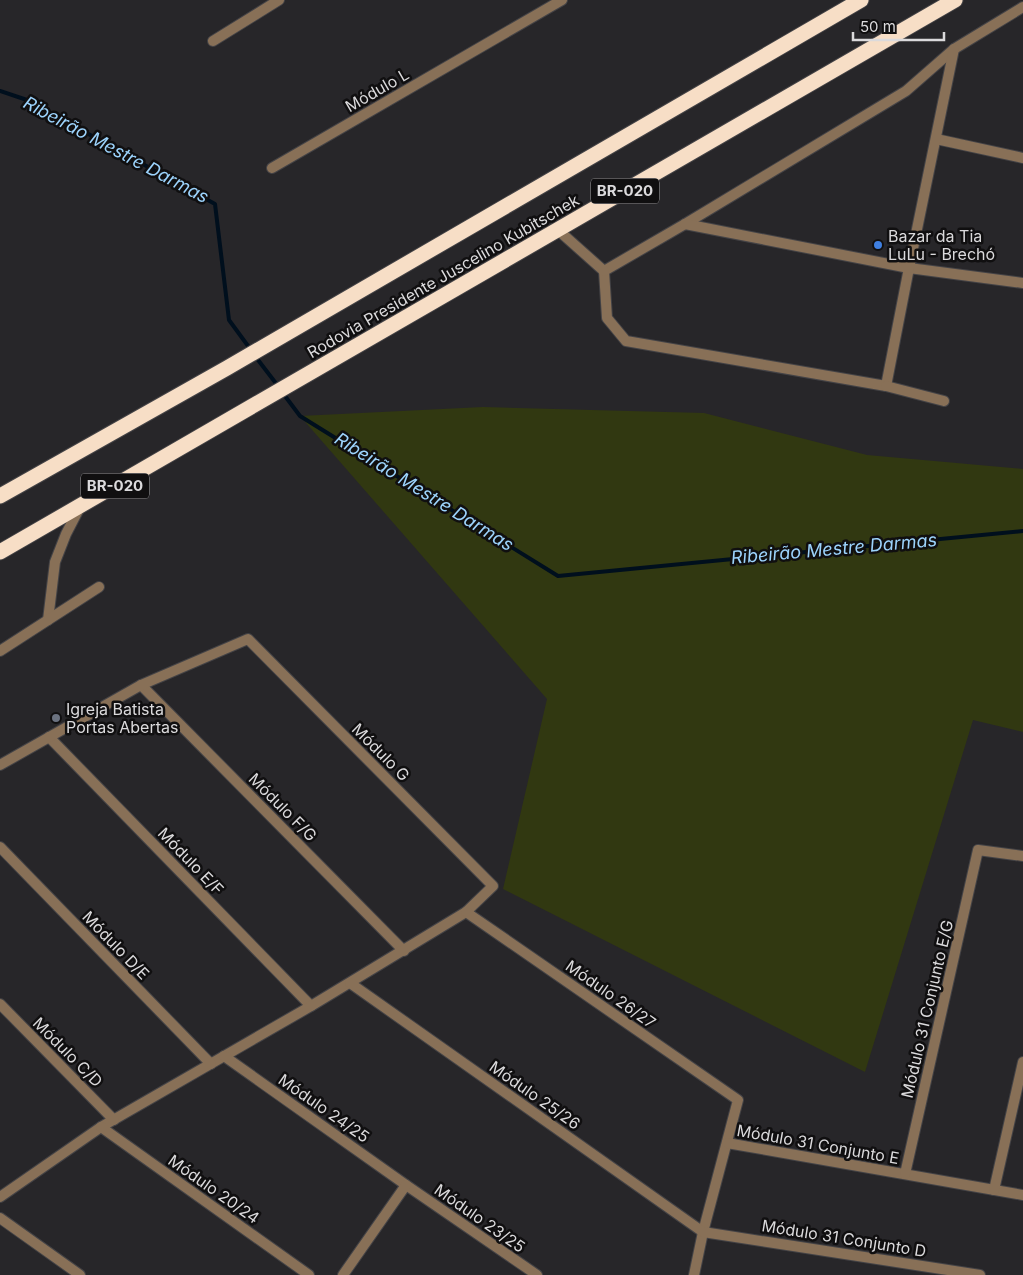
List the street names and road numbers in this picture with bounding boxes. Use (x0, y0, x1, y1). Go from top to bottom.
street label: Módulo L (342, 64, 412, 116)
road number: BR-020 (591, 178, 659, 204)
street label: Rodovia Presidente Juscelino Kubitschek (304, 190, 583, 362)
road number: BR-020 (81, 474, 149, 498)
street label: Módulo G (348, 719, 414, 785)
street label: Módulo F/G (245, 769, 321, 845)
street label: Módulo E/F (154, 823, 228, 899)
street label: Módulo D/E (78, 907, 154, 983)
street label: Módulo 31 Conjunto E/G (897, 918, 957, 1100)
street label: Módulo 26/27 (562, 956, 660, 1032)
street label: Módulo C/D (29, 1013, 107, 1091)
street label: Módulo 25/26 (486, 1056, 584, 1134)
street label: Módulo 24/25 (275, 1069, 373, 1147)
street label: Módulo 31 Conjunto E (735, 1120, 901, 1168)
street label: Módulo 20/24 (165, 1150, 263, 1228)
street label: Módulo 23/25 (431, 1179, 529, 1257)
street label: Módulo 31 Conjunto D (760, 1215, 928, 1261)

